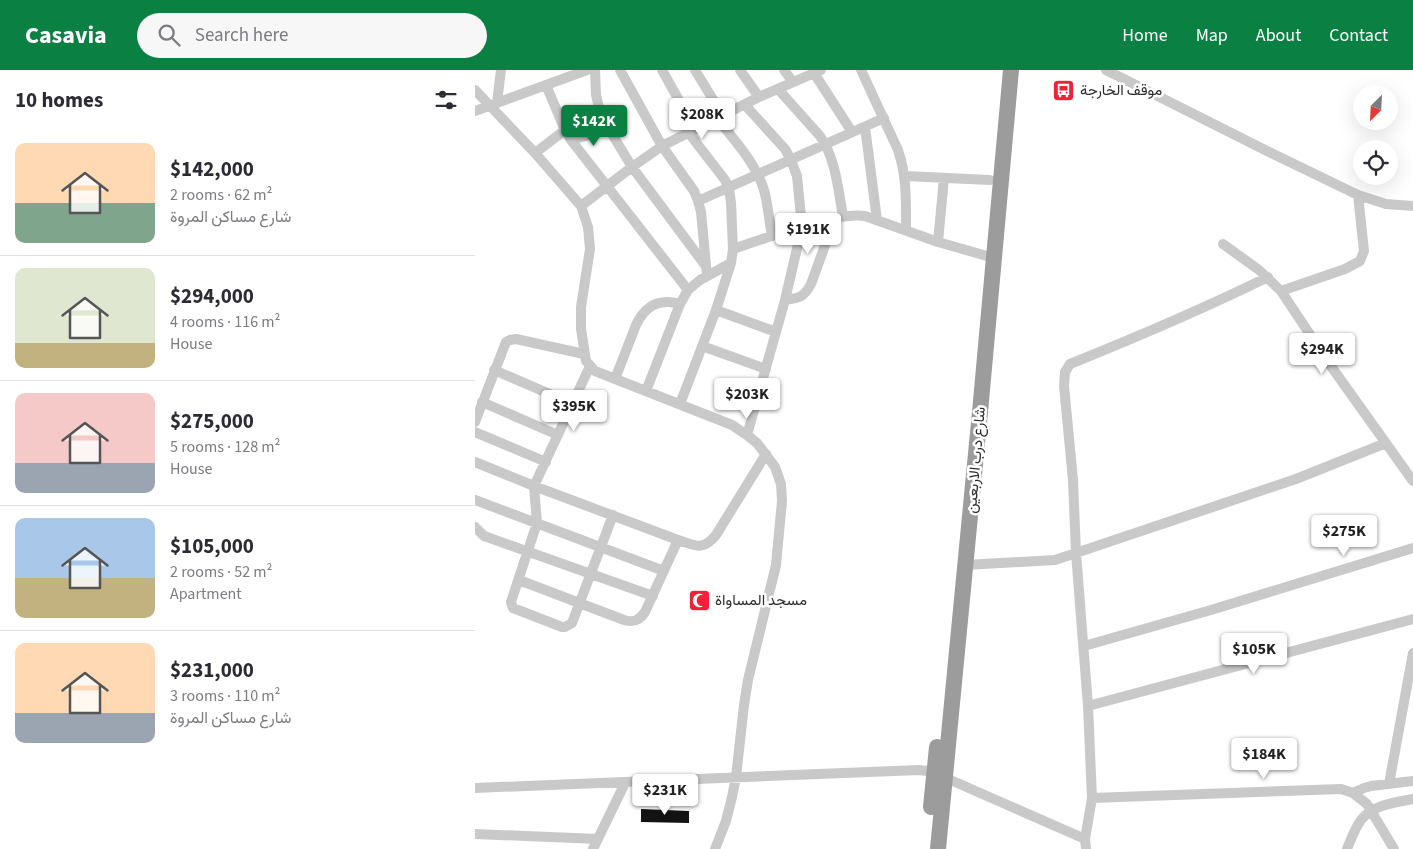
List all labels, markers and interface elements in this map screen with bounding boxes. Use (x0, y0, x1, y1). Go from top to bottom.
search box (137, 13, 487, 58)
text: Casavia (25, 18, 107, 53)
icon: search (155, 21, 183, 49)
text: Search here (195, 22, 288, 49)
text: Home (1122, 23, 1168, 48)
text: Map (1196, 23, 1228, 48)
text: About (1256, 23, 1301, 48)
text: Contact (1329, 23, 1388, 48)
bus stop icon: موقف الخارجة (1052, 78, 1076, 102)
place label: موقف الخارجة (1080, 80, 1162, 101)
text: 10 homes (15, 85, 103, 115)
north arrow (1353, 85, 1397, 130)
map controls (1353, 85, 1398, 185)
icon: filters (432, 86, 460, 114)
pin: $208K (667, 98, 737, 140)
text: $208K (680, 103, 724, 125)
pin: $142K (559, 104, 629, 147)
text: $142K (572, 110, 616, 132)
button: locate (1353, 140, 1398, 185)
text: $142,000 (170, 154, 254, 184)
icon: home (55, 163, 115, 223)
text: 2 rooms · 62 m² (170, 184, 272, 206)
text: شارع مساكن المروة (170, 206, 291, 228)
pin: $191K (773, 212, 843, 255)
text: $191K (786, 218, 830, 240)
text: $294,000 (170, 281, 254, 311)
icon: home (55, 288, 115, 348)
text: 4 rooms · 116 m² (170, 311, 280, 333)
pin: $294K (1287, 332, 1357, 375)
text: House (170, 333, 212, 355)
text: $294K (1300, 338, 1344, 360)
pin: $203K (712, 378, 782, 420)
text: $203K (725, 383, 769, 405)
pin: $395K (539, 390, 609, 432)
text: $395K (552, 395, 596, 417)
text: $275,000 (170, 406, 254, 436)
street label: شارع درب الاربعين (961, 406, 991, 514)
icon: home (55, 413, 115, 473)
text: 5 rooms · 128 m² (170, 436, 280, 458)
text: House (170, 458, 212, 480)
pin: $275K (1309, 514, 1379, 557)
text: $275K (1322, 520, 1366, 542)
text: $105,000 (170, 531, 254, 561)
icon: home (55, 538, 115, 598)
text: 2 rooms · 52 m² (170, 561, 272, 583)
text: Apartment (170, 583, 242, 605)
mosque icon: مسجد المساواة (687, 588, 711, 612)
place label: مسجد المساواة (715, 590, 807, 611)
pin: $105K (1219, 632, 1289, 675)
text: $105K (1232, 638, 1276, 660)
text: $231,000 (170, 655, 254, 685)
icon: home (55, 663, 115, 723)
text: 3 rooms · 110 m² (170, 685, 280, 707)
text: شارع مساكن المروة (170, 707, 291, 729)
pin: $184K (1229, 738, 1299, 780)
text: $184K (1242, 743, 1286, 765)
pin: $231K (630, 774, 700, 816)
text: $231K (643, 779, 687, 801)

